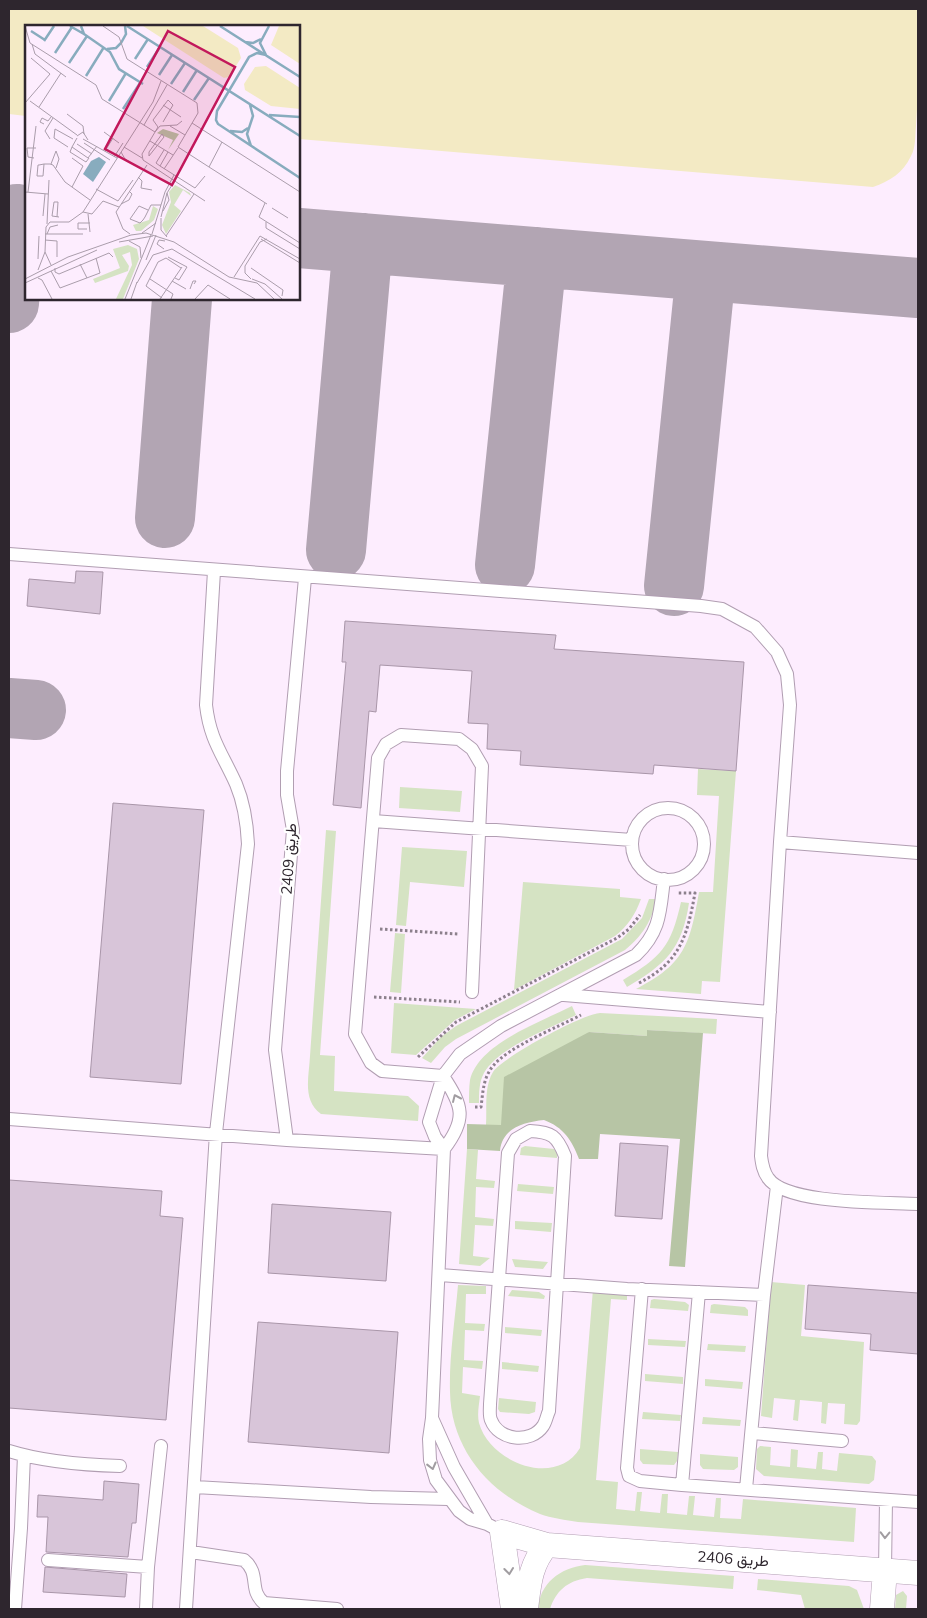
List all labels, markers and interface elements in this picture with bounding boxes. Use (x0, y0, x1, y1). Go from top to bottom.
inset map (25, 25, 300, 300)
street label: طريق 2409 (277, 822, 301, 895)
one-way arrow (453, 1095, 463, 1104)
one-way arrow (426, 1461, 437, 1470)
one-way arrow (880, 1531, 891, 1539)
street label: طريق 2406 (697, 1547, 770, 1571)
one-way arrow (503, 1567, 514, 1575)

